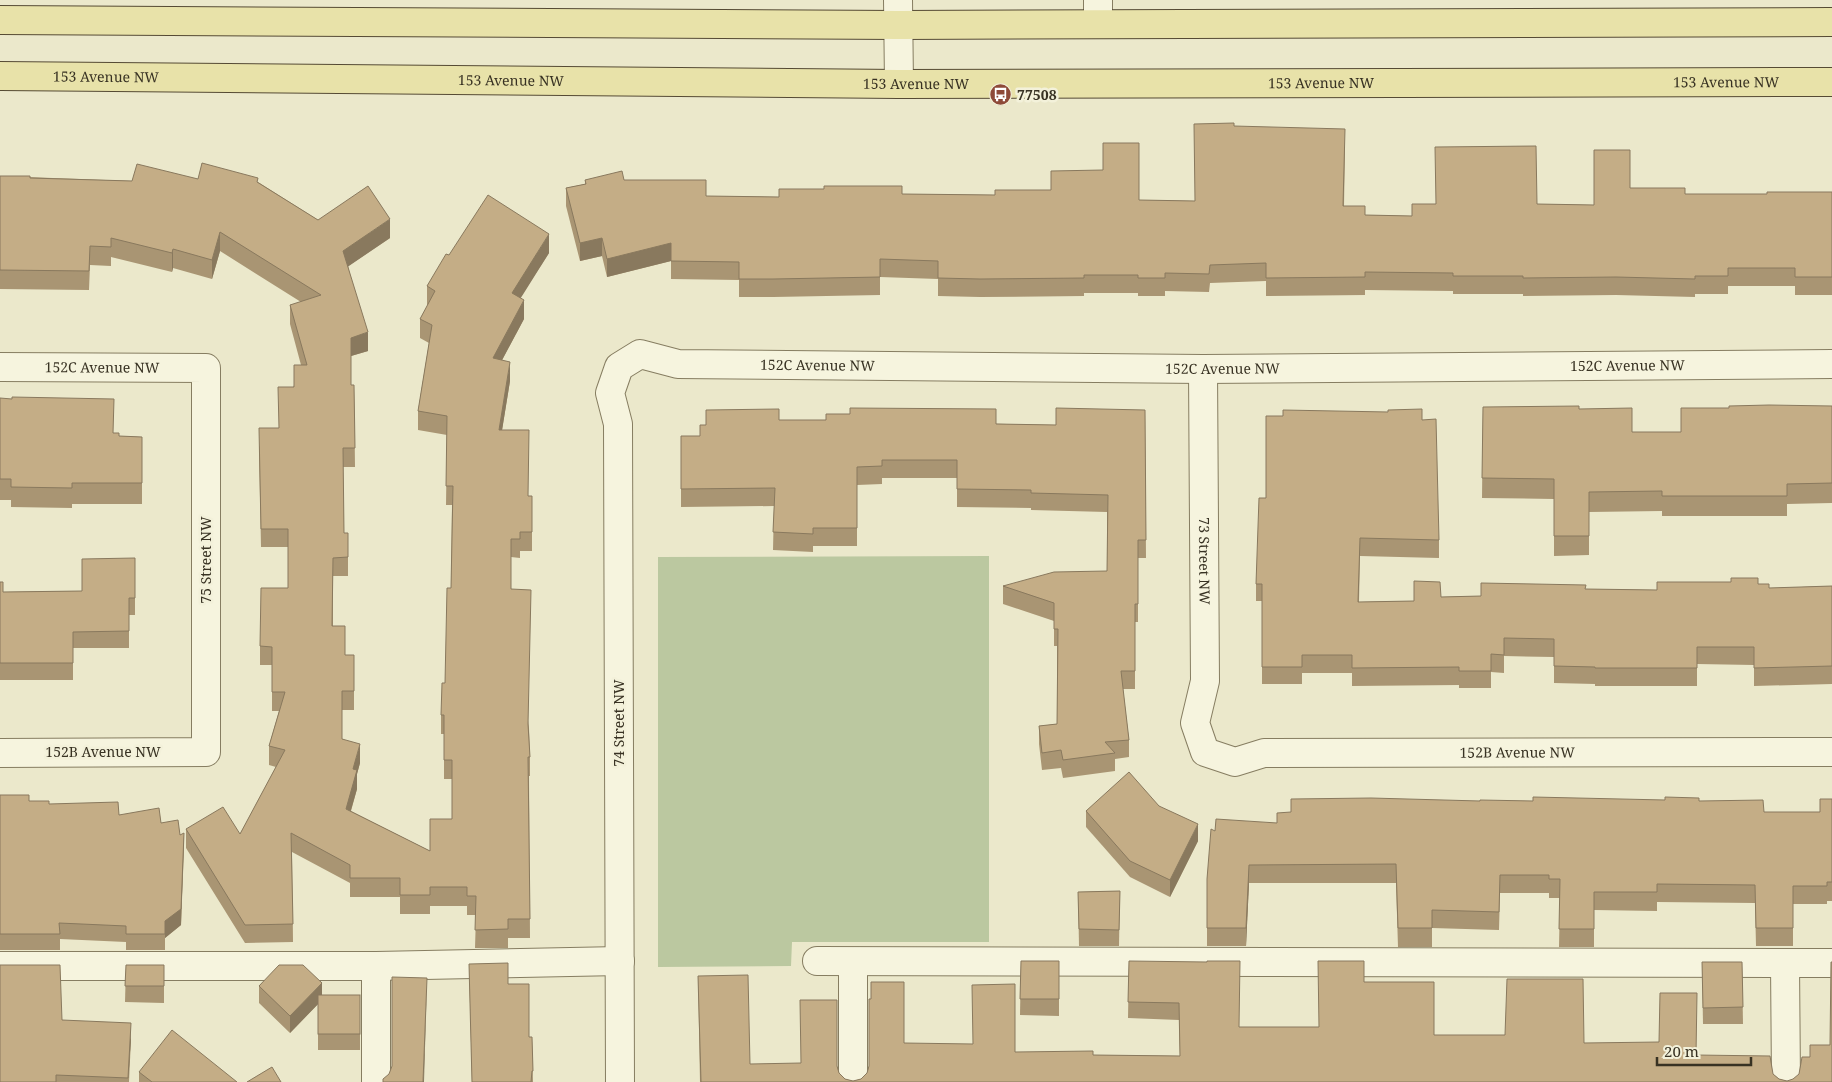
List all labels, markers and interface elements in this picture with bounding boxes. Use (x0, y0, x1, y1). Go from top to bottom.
street label: 153 Avenue NW (53, 66, 160, 86)
street label: 153 Avenue NW (458, 70, 564, 90)
street label: 153 Avenue NW (1673, 72, 1779, 91)
street label: 153 Avenue NW (1268, 73, 1374, 92)
street label: 153 Avenue NW (863, 74, 969, 93)
bus stop icon: 77508 (989, 83, 1013, 107)
place label: 77508 (1017, 85, 1057, 104)
street label: 152C Avenue NW (760, 355, 875, 375)
street label: 152C Avenue NW (1570, 355, 1685, 375)
street label: 152C Avenue NW (45, 357, 160, 377)
street label: 152C Avenue NW (1165, 358, 1280, 378)
street label: 75 Street NW (196, 516, 215, 604)
street label: 73 Street NW (1195, 517, 1215, 605)
street label: 74 Street NW (609, 679, 628, 767)
street label: 152B Avenue NW (45, 742, 161, 761)
street label: 152B Avenue NW (1459, 742, 1575, 762)
scale bar (1657, 1034, 1751, 1066)
text: 20 m (1664, 1041, 1699, 1061)

